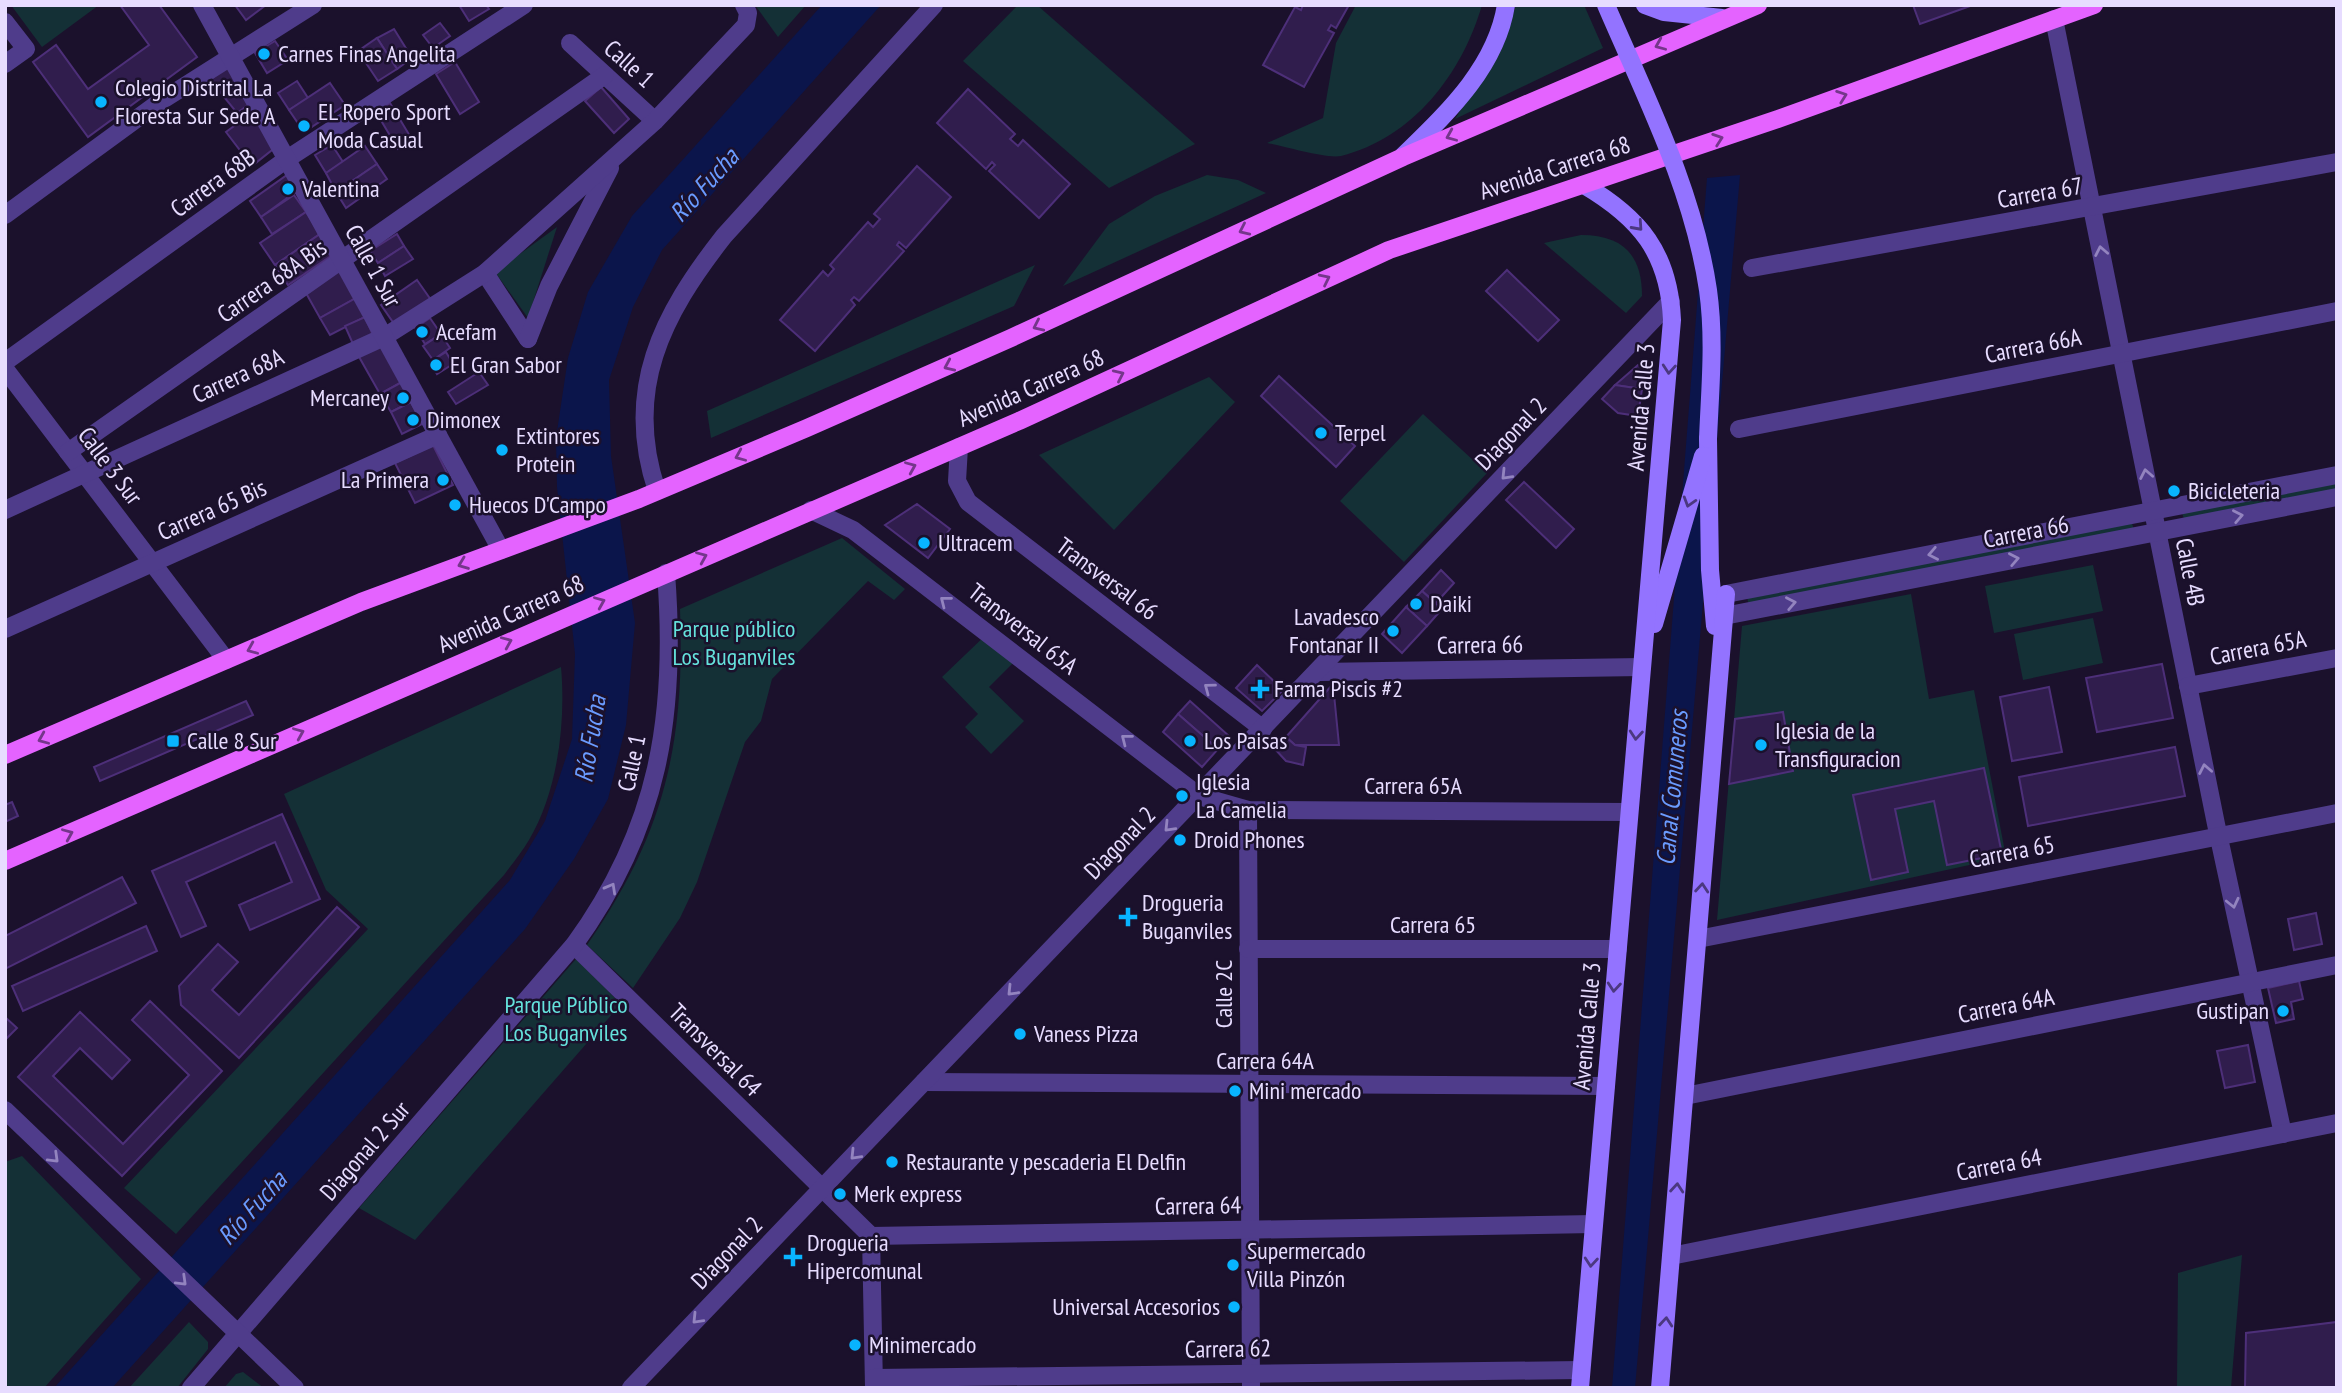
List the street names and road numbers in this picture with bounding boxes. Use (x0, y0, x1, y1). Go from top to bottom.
street label: Calle 1 (598, 33, 661, 94)
street label: Avenida Carrera 68 (1475, 129, 1634, 207)
street label: Carrera 68B (164, 141, 261, 224)
street label: Carrera 67 (1995, 170, 2085, 215)
street label: Calle 1 Sur (338, 219, 409, 313)
street label: Carrera 68A Bis (211, 232, 332, 330)
street label: Carrera 66A (1982, 321, 2084, 370)
street label: Carrera 68A (187, 341, 289, 410)
street label: Avenida Carrera 68 (953, 341, 1109, 434)
street label: Avenida Calle 3 (1619, 342, 1662, 472)
street label: Diagonal 2 (1468, 391, 1553, 477)
street label: Calle 3 Sur (71, 421, 150, 511)
street label: Carrera 65 Bis (153, 472, 271, 547)
street label: Carrera 66 (1981, 508, 2071, 555)
street label: Transversal 66 (1050, 530, 1164, 627)
street label: Calle 4B (2169, 535, 2212, 609)
street label: Avenida Carrera 68 (433, 567, 589, 660)
street label: Transversal 65A (962, 576, 1085, 681)
street label: Carrera 65A (2207, 623, 2309, 672)
street label: Carrera 66 (1437, 628, 1523, 661)
street label: Calle 1 (610, 732, 653, 794)
street label: Carrera 65A (1364, 770, 1462, 801)
street label: Diagonal 2 (1077, 800, 1162, 886)
street label: Carrera 65 (1967, 828, 2057, 875)
street label: Carrera 65 (1390, 909, 1476, 940)
street label: Calle 2C (1208, 960, 1239, 1028)
street label: Avenida Calle 3 (1565, 961, 1608, 1091)
street label: Carrera 64A (1955, 981, 2057, 1030)
street label: Transversal 64 (662, 997, 769, 1103)
street label: Carrera 64A (1216, 1045, 1314, 1076)
street label: Diagonal 2 Sur (313, 1094, 417, 1207)
street label: Carrera 64 (1954, 1141, 2044, 1188)
street label: Carrera 64 (1155, 1189, 1242, 1222)
street label: Diagonal 2 (684, 1210, 769, 1296)
street label: Carrera 62 (1185, 1332, 1271, 1365)

